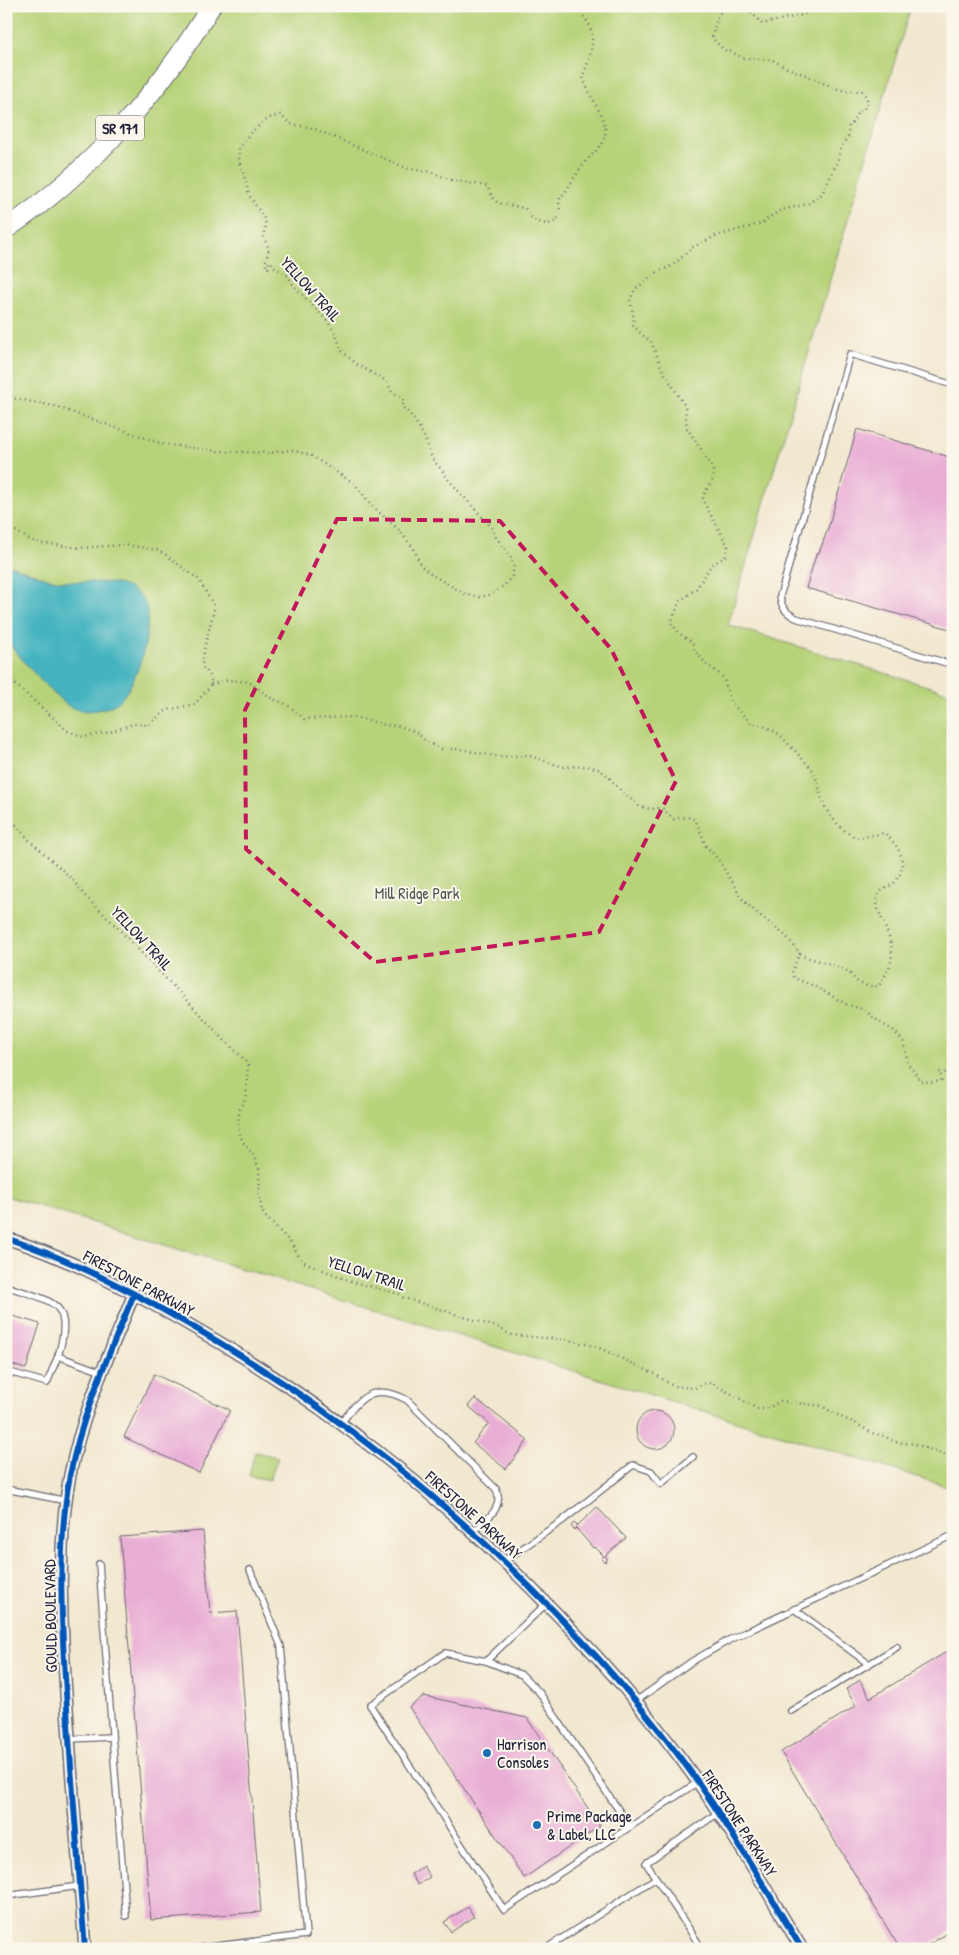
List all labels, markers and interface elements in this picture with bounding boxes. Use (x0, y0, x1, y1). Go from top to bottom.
road number: SR 171 (96, 116, 144, 140)
street label: YELLOW TRAIL (276, 252, 346, 326)
park label: Mill Ridge Park (375, 882, 460, 904)
street label: YELLOW TRAIL (106, 901, 178, 975)
street label: FIRESTONE PARKWAY (79, 1244, 198, 1322)
street label: YELLOW TRAIL (325, 1250, 409, 1296)
street label: FIRESTONE PARKWAY (420, 1465, 527, 1564)
street label: GOULD BOULEVARD (38, 1559, 62, 1673)
place label: Harrison Consoles (497, 1733, 549, 1773)
marker: Harrison Consoles (481, 1747, 493, 1759)
street label: FIRESTONE PARKWAY (697, 1765, 783, 1881)
place label: Prime Package & Label, LLC (547, 1805, 633, 1845)
marker: Prime Package & Label, LLC (531, 1819, 543, 1831)

